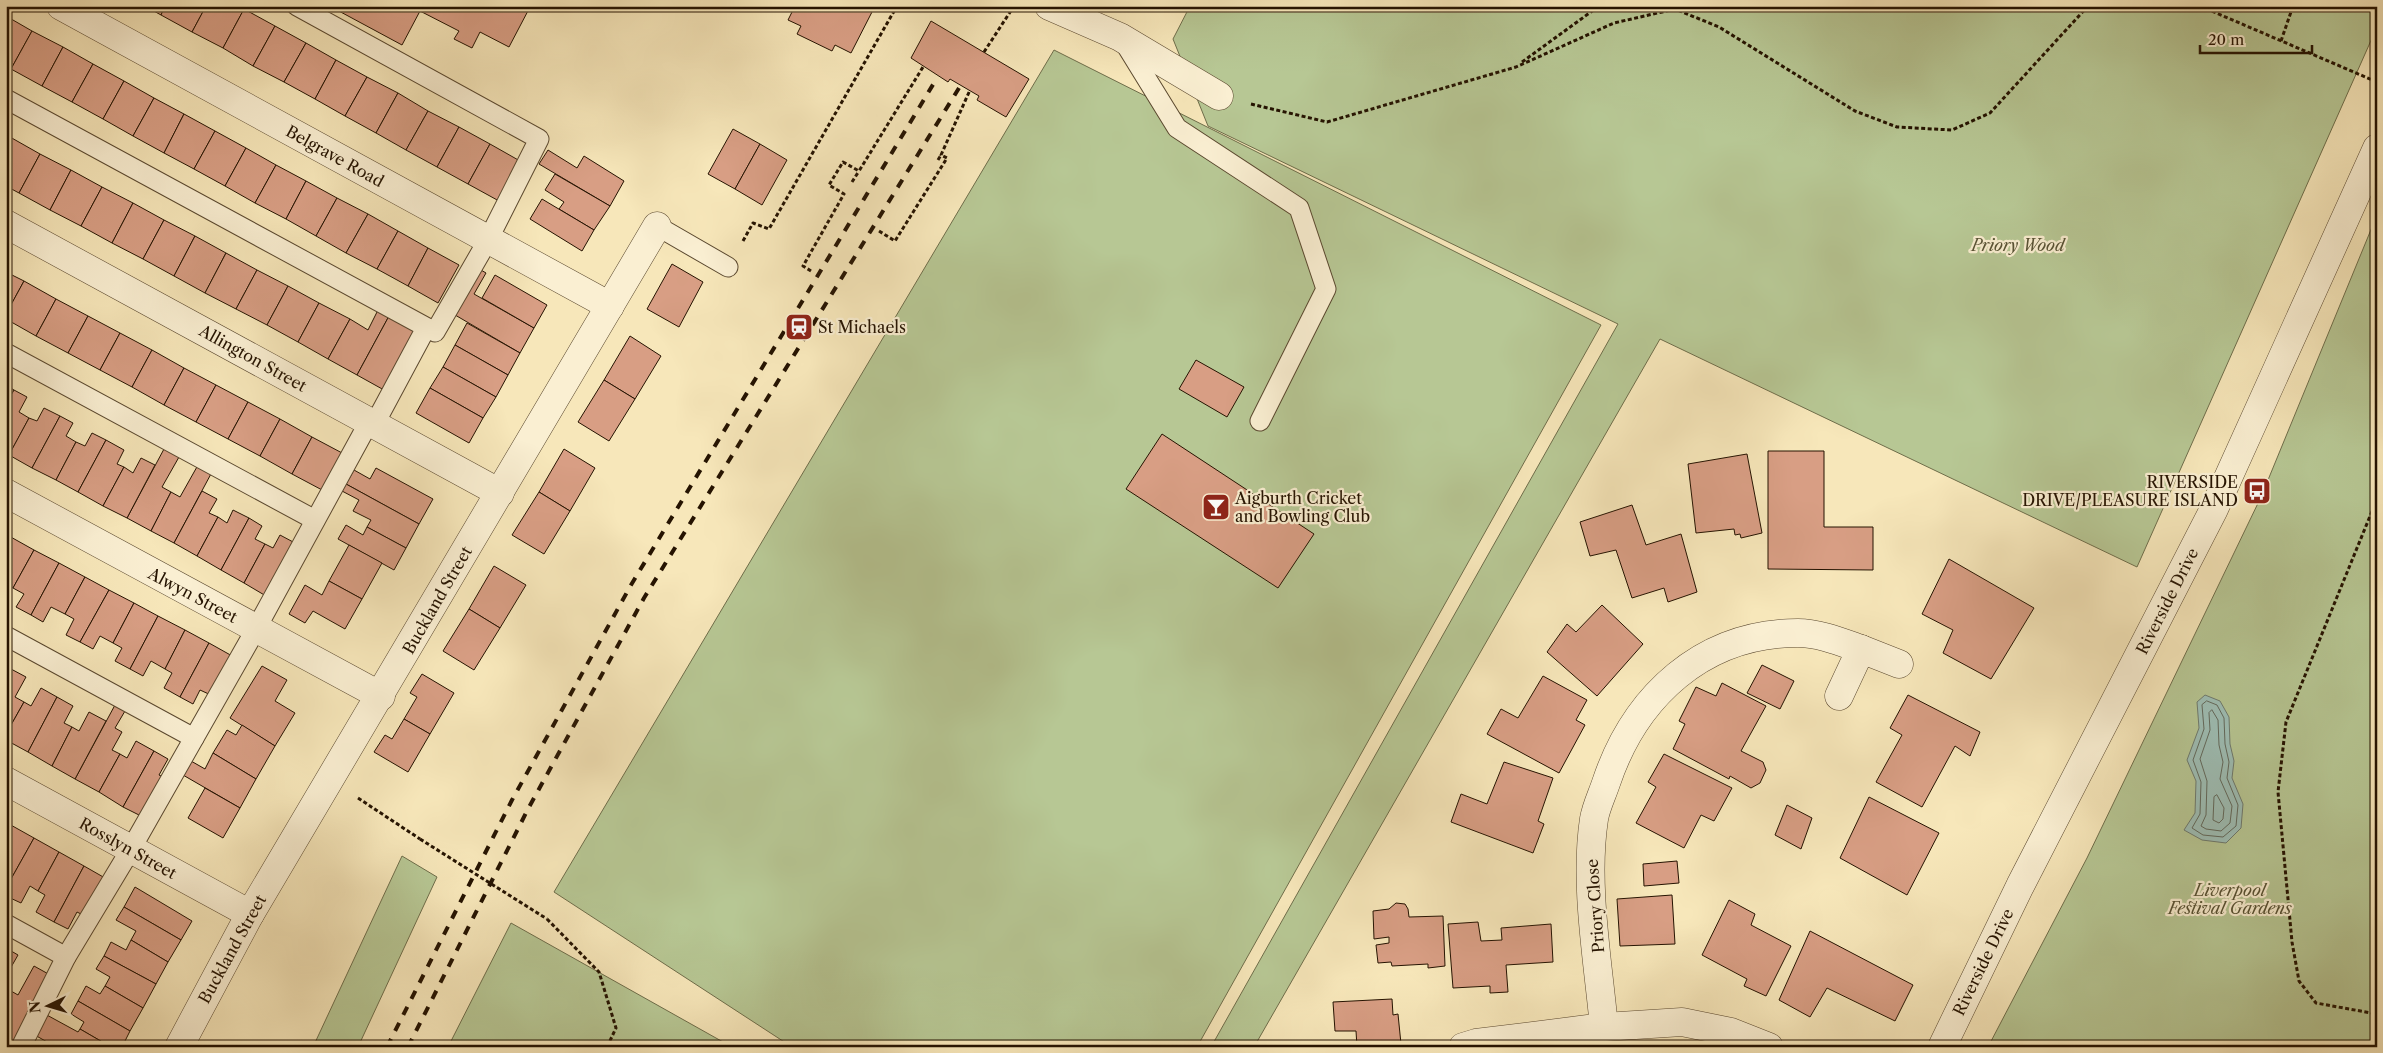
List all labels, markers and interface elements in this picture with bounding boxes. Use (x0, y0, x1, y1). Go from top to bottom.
scale bar (2200, 22, 2313, 54)
text: 20 m (2208, 30, 2244, 49)
street label: Belgrave Road (282, 121, 388, 191)
park label: Priory Wood (1970, 235, 2066, 255)
station icon: St Michaels (784, 312, 814, 342)
place label: St Michaels (818, 317, 906, 337)
street label: Allington Street (195, 320, 311, 396)
place label: RIVERSIDE DRIVE/PLEASURE ISLAND (2022, 472, 2238, 510)
bus stop icon: RIVERSIDE DRIVE/PLEASURE ISLAND (2242, 476, 2272, 506)
place label: Aigburth Cricket and Bowling Club (1234, 488, 1370, 526)
bar icon: Aigburth Cricket and Bowling Club (1201, 492, 1231, 522)
street label: Buckland Street (398, 542, 476, 658)
street label: Riverside Drive (2132, 544, 2202, 658)
street label: Alwyn Street (144, 563, 241, 627)
street label: Rosslyn Street (76, 813, 181, 883)
street label: Priory Close (1582, 858, 1608, 954)
park label: Liverpool Festival Gardens (2166, 880, 2292, 918)
street label: Buckland Street (194, 891, 270, 1007)
street label: Riverside Drive (1948, 905, 2018, 1019)
north arrow (22, 980, 72, 1030)
text: N (26, 1000, 45, 1014)

